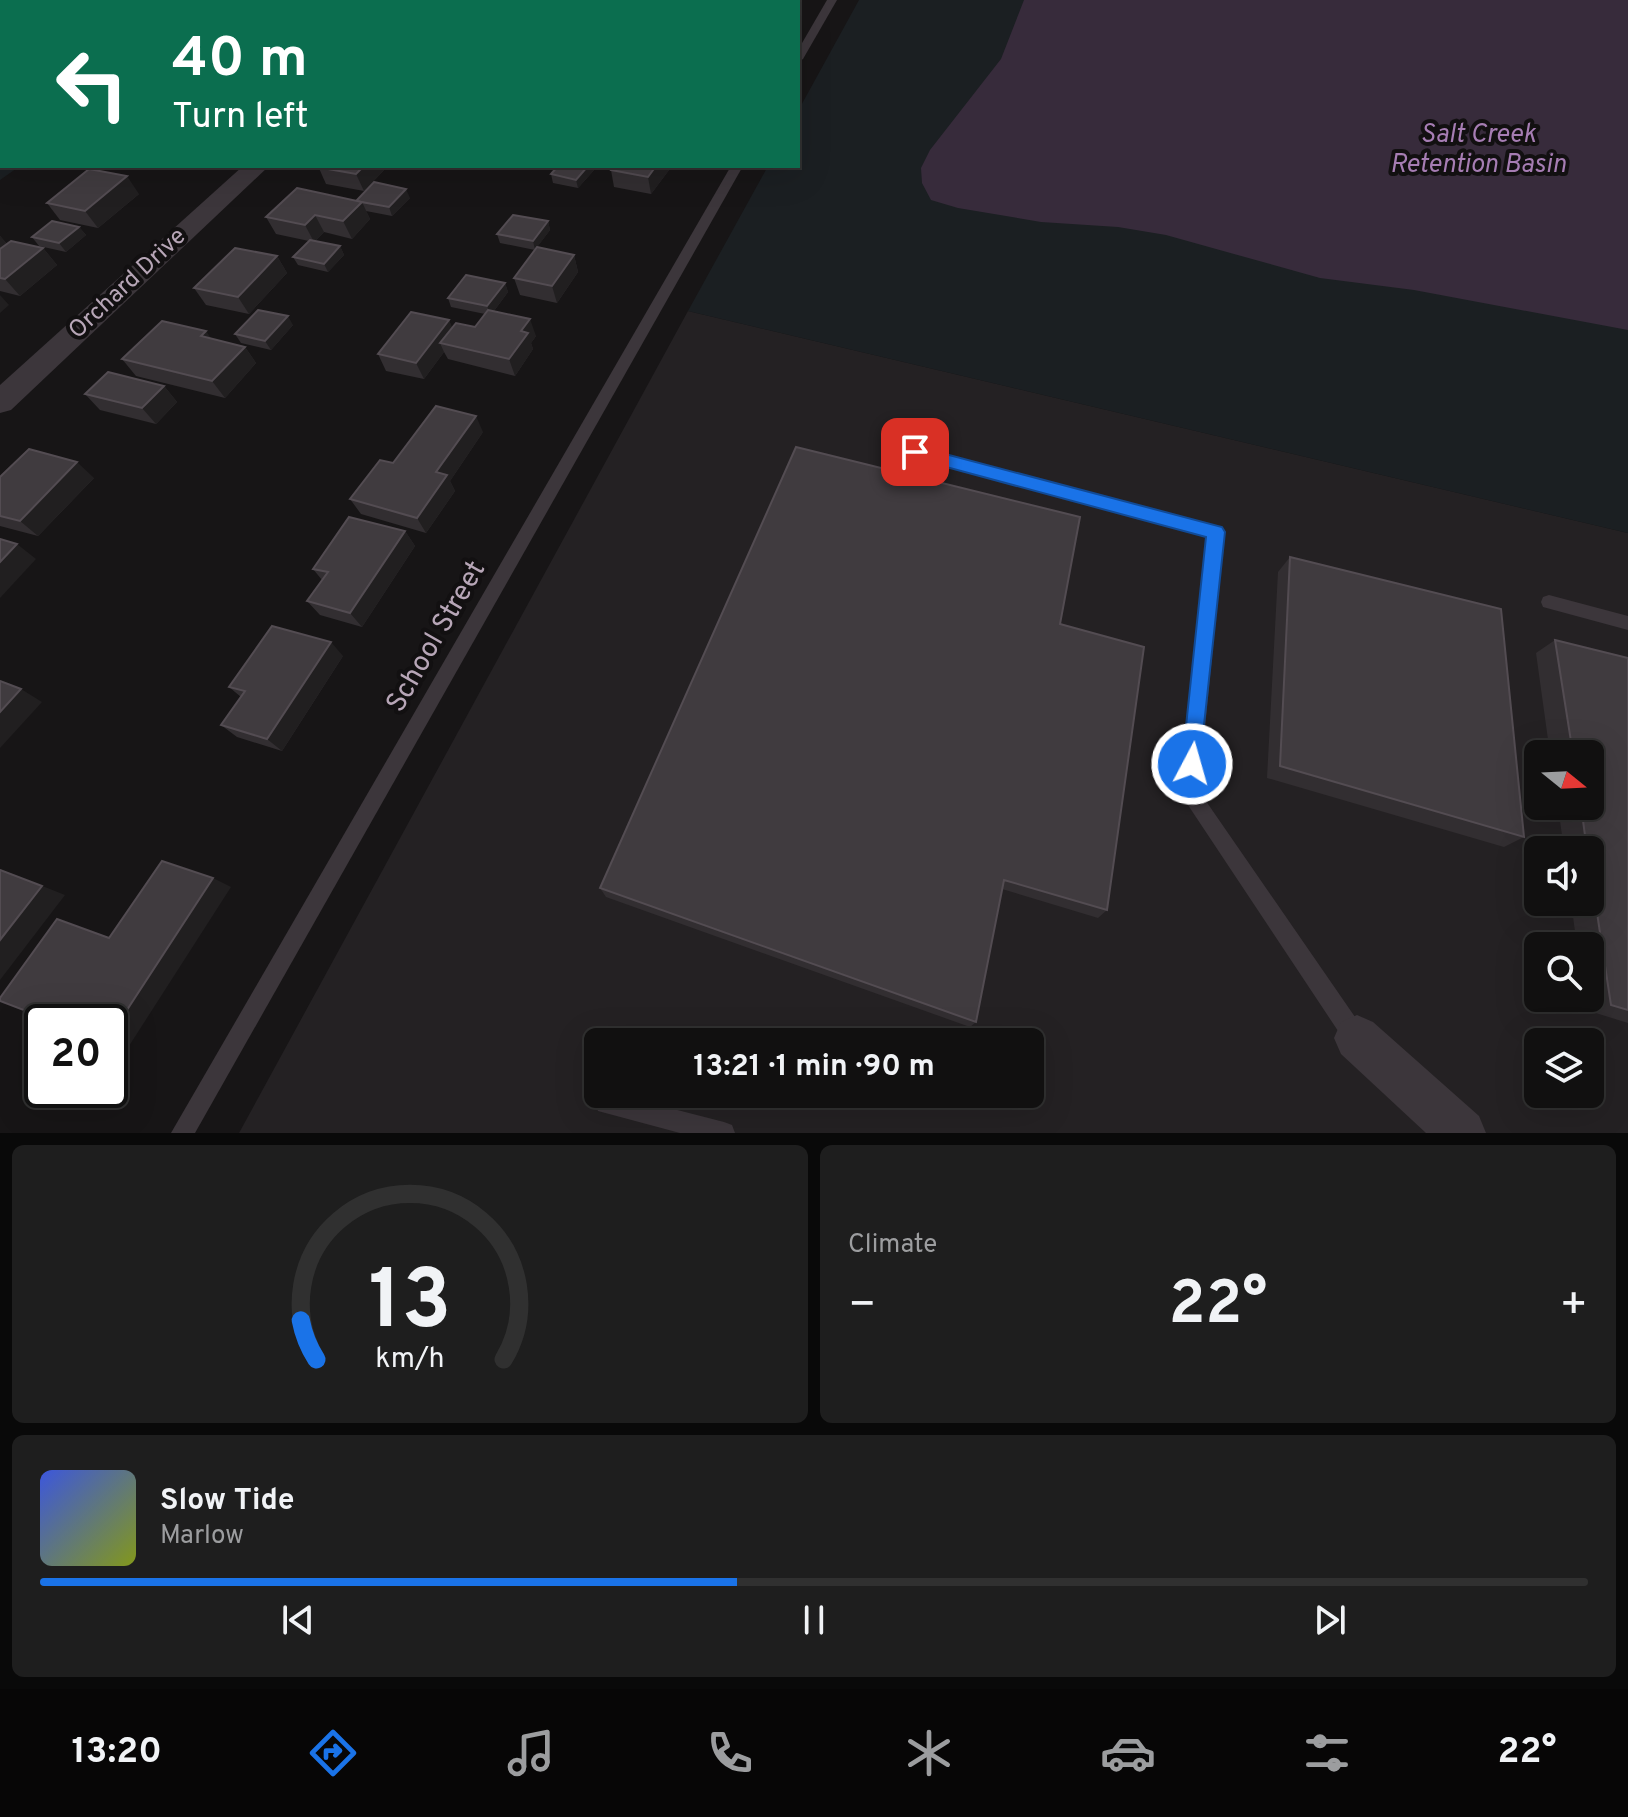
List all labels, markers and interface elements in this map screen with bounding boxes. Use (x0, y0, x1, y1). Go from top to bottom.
text: 40 m (172, 26, 308, 96)
icon: left (40, 32, 144, 136)
text: Turn left (172, 95, 309, 141)
water label: Salt Creek Retention Basin (1390, 119, 1566, 182)
street label: Orchard Drive (63, 222, 193, 346)
pin (881, 418, 949, 486)
icon: arrive (893, 430, 937, 474)
street label: School Street (379, 555, 495, 719)
position arrow (1150, 722, 1234, 806)
north arrow (1524, 740, 1604, 820)
map controls (1524, 740, 1604, 1108)
button: sound (1524, 836, 1604, 916)
button: search (1524, 932, 1604, 1012)
speed limit sign: 20 (24, 1004, 128, 1108)
button: layers (1524, 1028, 1604, 1108)
text: 13:21 · 1 min · 90 m (693, 1049, 935, 1086)
text: Climate (848, 1229, 937, 1262)
text: 13 (368, 1253, 452, 1358)
text: 22° (1169, 1269, 1267, 1345)
text: − (848, 1279, 876, 1335)
text: + (1560, 1279, 1588, 1335)
text: km/h (375, 1342, 445, 1378)
text: Slow Tide (160, 1483, 294, 1520)
text: Marlow (160, 1520, 244, 1553)
icon: previous (276, 1598, 320, 1642)
icon: pause (792, 1598, 836, 1642)
icon: next (1308, 1598, 1352, 1642)
icon: directions (305, 1725, 361, 1781)
icon: music (503, 1725, 559, 1781)
icon: phone (702, 1725, 758, 1781)
icon: climate (901, 1725, 957, 1781)
icon: car (1100, 1725, 1156, 1781)
icon: filters (1299, 1725, 1355, 1781)
text: 13:20 (71, 1730, 162, 1776)
text: 22° (1498, 1730, 1557, 1776)

